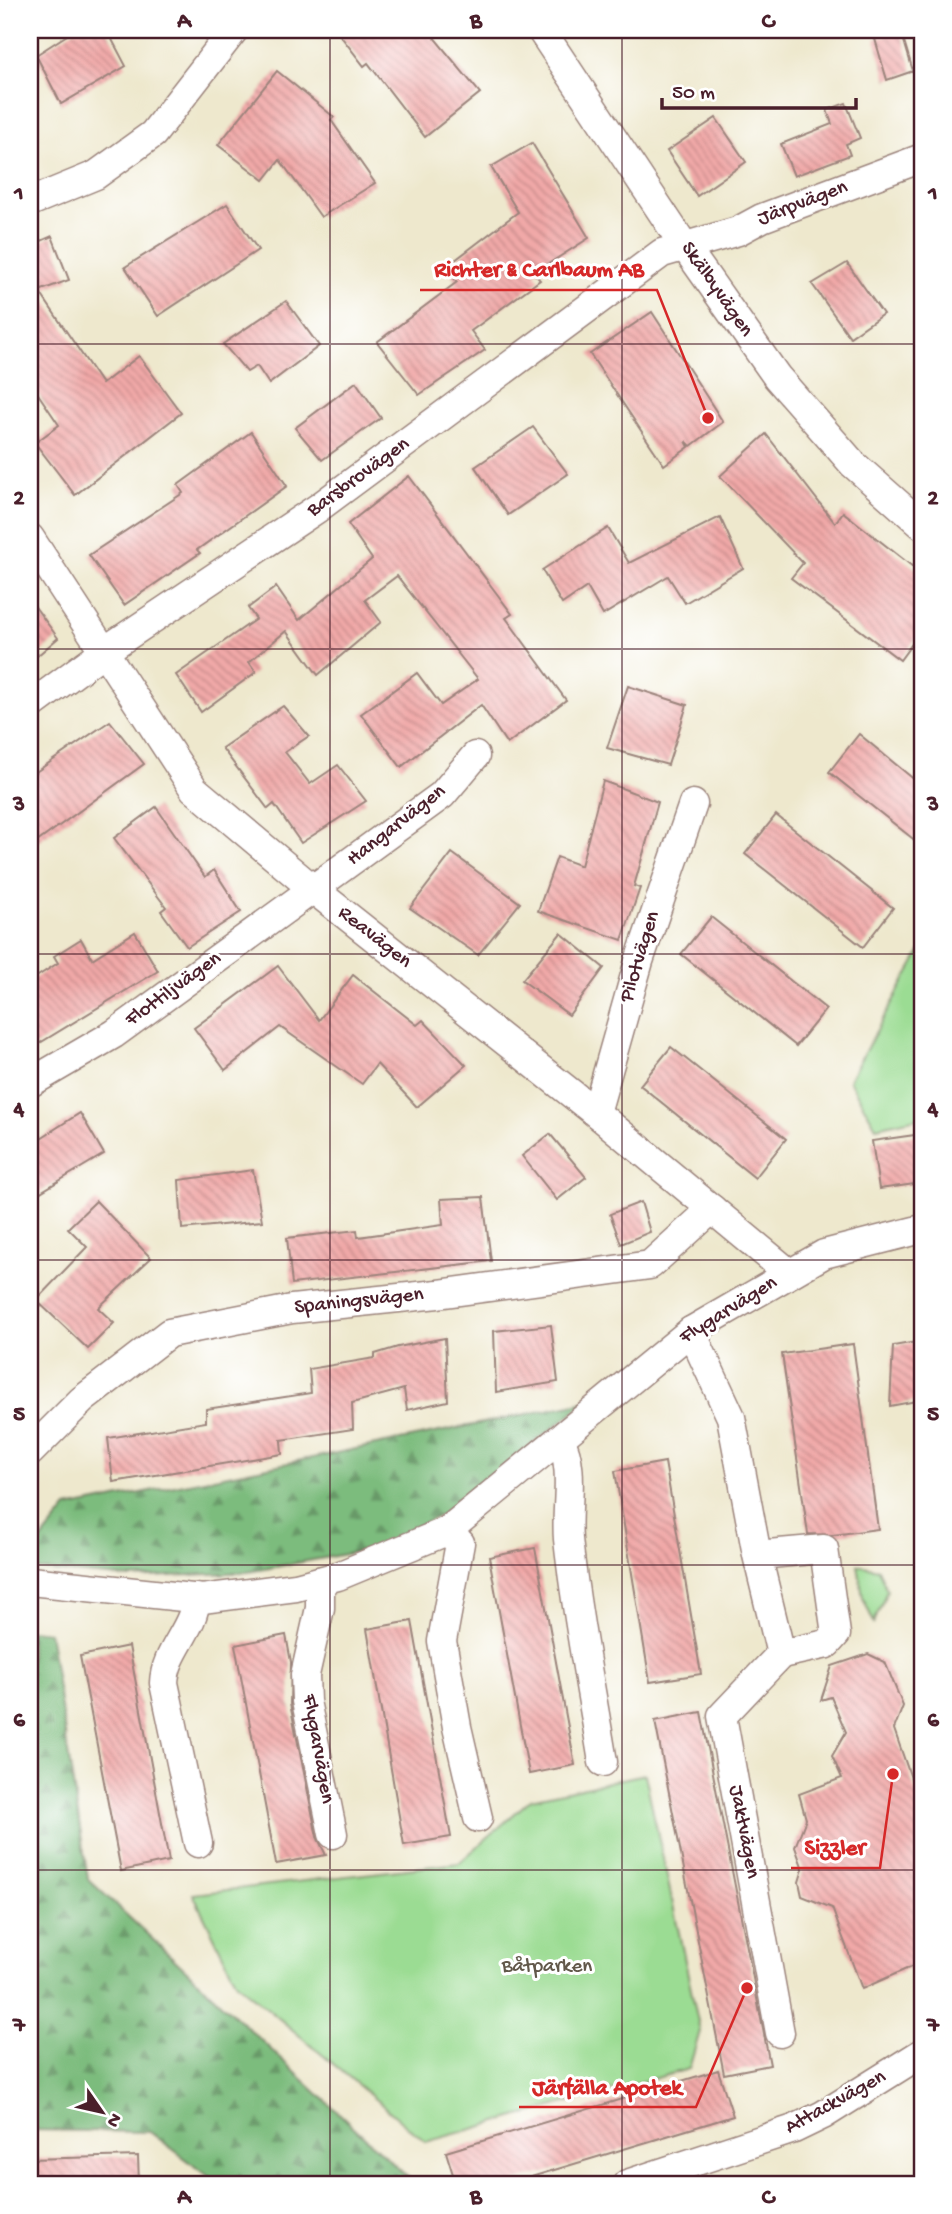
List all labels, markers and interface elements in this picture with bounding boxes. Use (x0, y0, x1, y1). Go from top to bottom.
text: A (176, 9, 192, 36)
text: B (469, 9, 483, 36)
text: C (762, 9, 777, 36)
scale bar (662, 66, 856, 110)
text: 50 m (672, 82, 715, 107)
street label: Järpvägen (755, 175, 851, 233)
text: 1 (13, 181, 24, 208)
text: 1 (927, 181, 938, 208)
street label: Skälbyvägen (674, 238, 758, 342)
callout: Richter & Carlbaum AB (420, 246, 657, 290)
text: Richter & Carlbaum AB (433, 258, 645, 285)
street label: Barsbrovägen (302, 432, 415, 524)
text: 2 (13, 486, 25, 513)
text: 2 (927, 486, 939, 513)
street label: Hangarvägen (343, 780, 451, 872)
text: 3 (12, 792, 25, 819)
text: 3 (926, 792, 939, 819)
street label: Reavägen (332, 901, 416, 975)
street label: Pilotvägen (615, 908, 667, 1007)
street label: Flottiljvägen (120, 947, 227, 1034)
text: 4 (13, 1097, 25, 1124)
text: 4 (927, 1097, 939, 1124)
street label: Flygarvägen (675, 1271, 782, 1351)
street label: Spaningsvägen (293, 1283, 425, 1321)
text: 5 (13, 1402, 25, 1429)
text: 5 (927, 1402, 939, 1429)
street label: Flygarvägen (295, 1691, 339, 1806)
text: 6 (13, 1708, 26, 1735)
text: 6 (927, 1708, 940, 1735)
street label: Jaktvägen (722, 1783, 764, 1881)
callout: Sizzler (791, 1824, 880, 1868)
text: Sizzler (804, 1836, 868, 1863)
park label: Båtparken (501, 1955, 592, 1980)
text: 7 (12, 2013, 26, 2040)
text: 7 (926, 2013, 940, 2040)
callout: Järfälla Apotek (519, 2063, 696, 2107)
street label: Attackvägen (781, 2065, 891, 2141)
text: Järfälla Apotek (531, 2076, 685, 2103)
north arrow (66, 2078, 136, 2148)
text: N (100, 2108, 126, 2131)
text: A (176, 2185, 192, 2212)
text: B (469, 2185, 483, 2212)
text: C (762, 2185, 777, 2212)

